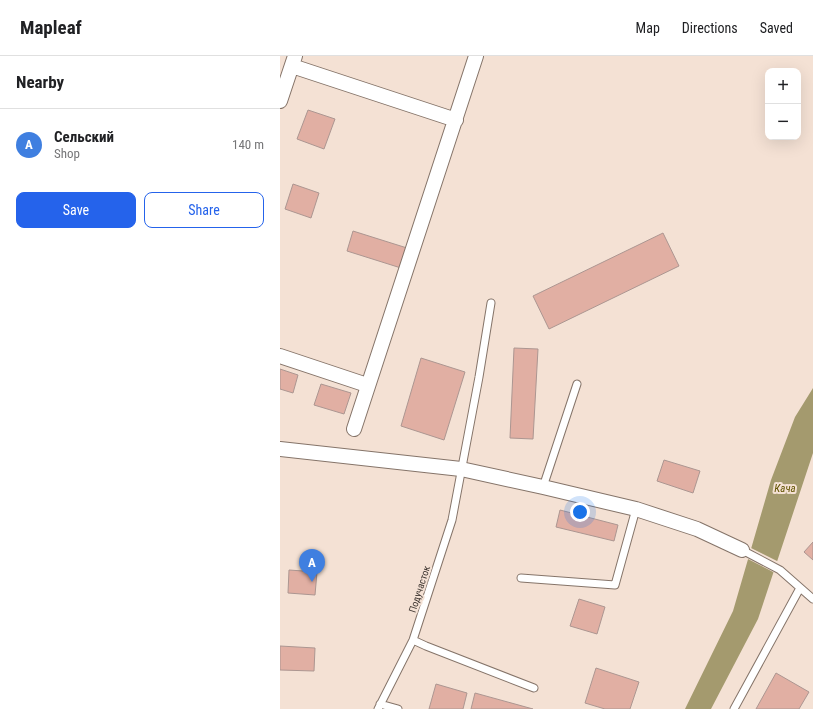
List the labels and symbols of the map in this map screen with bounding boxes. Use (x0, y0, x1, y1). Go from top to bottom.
water label: Кача (774, 482, 796, 495)
your location (570, 502, 590, 522)
pin: A (299, 549, 325, 582)
street label: Подучасток (407, 564, 432, 614)

